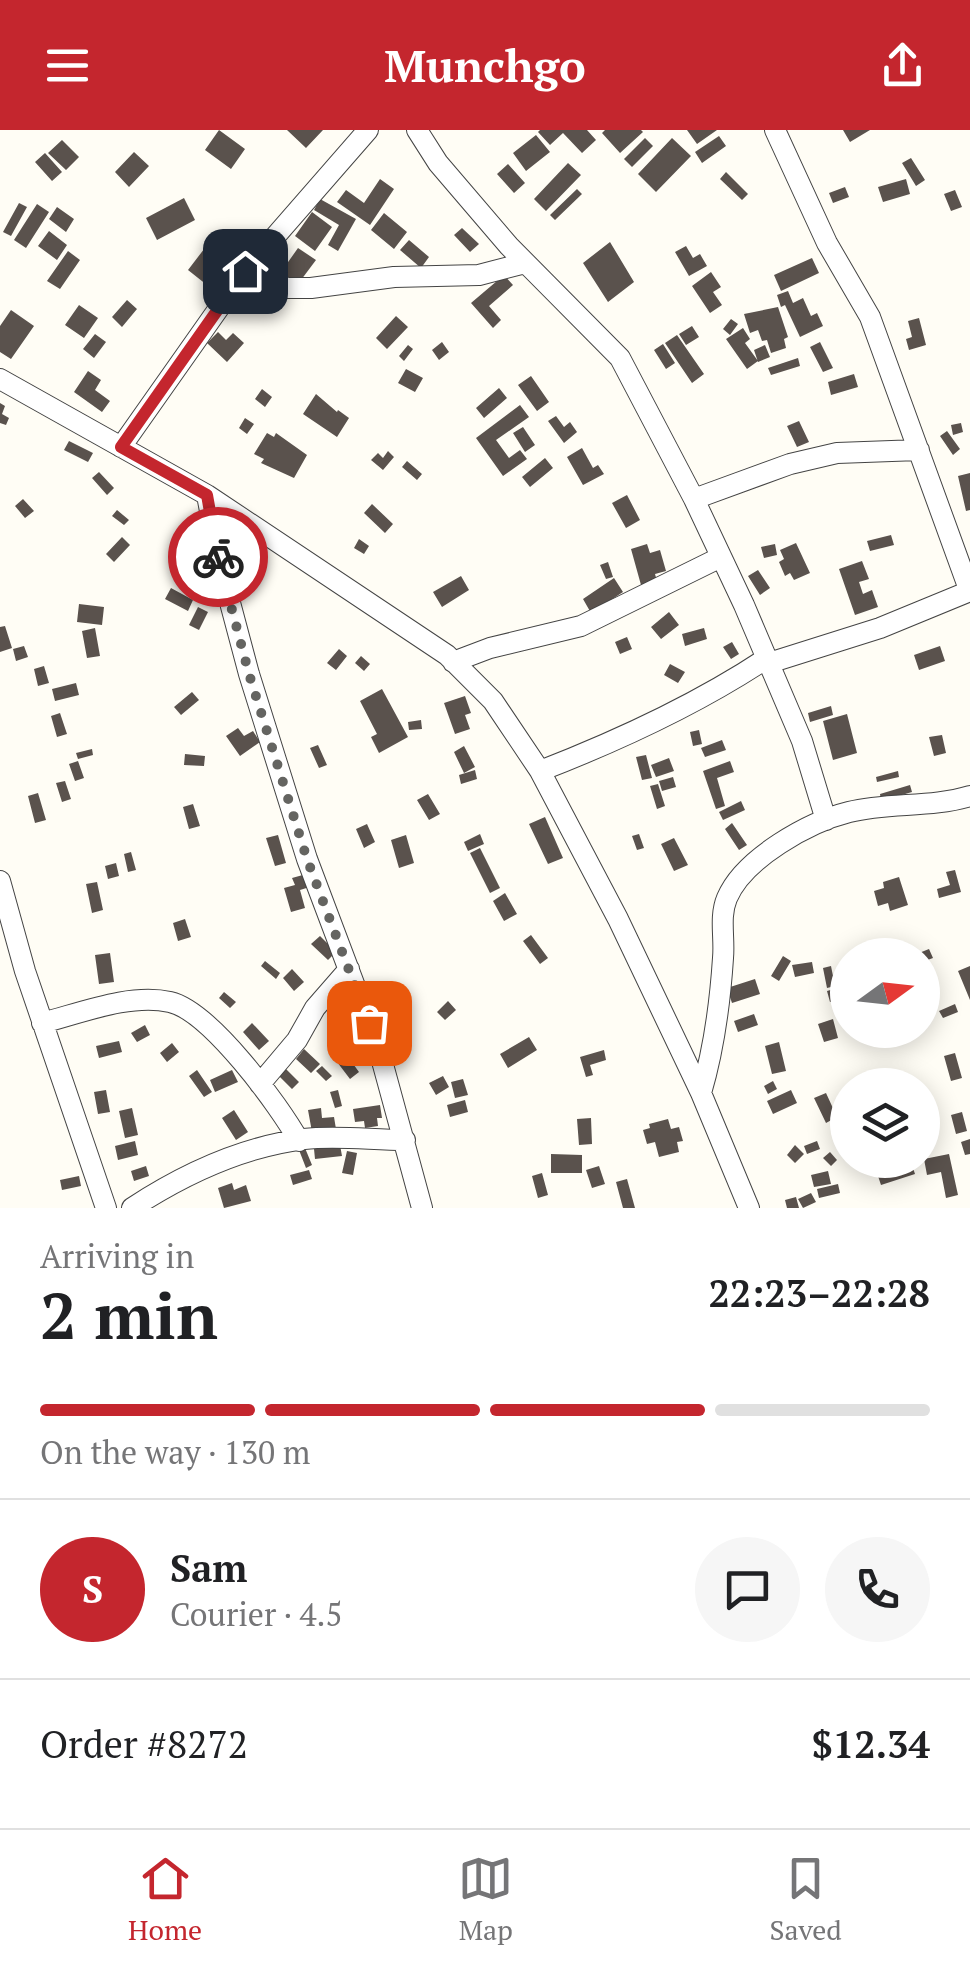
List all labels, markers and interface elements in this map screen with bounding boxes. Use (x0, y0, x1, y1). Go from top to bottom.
text: Munchgo (384, 35, 586, 95)
icon: menu (40, 38, 95, 93)
icon: share (875, 38, 930, 93)
pin (203, 229, 288, 314)
icon: home (218, 244, 273, 299)
courier (168, 507, 268, 607)
icon: bike (191, 530, 246, 585)
north arrow (830, 938, 940, 1048)
map controls (830, 938, 940, 1178)
pin (327, 981, 412, 1066)
icon: bag (342, 996, 397, 1051)
button: layers (830, 1068, 940, 1178)
text: Arriving in (40, 1235, 194, 1277)
text: 22:23–22:28 (708, 1268, 930, 1318)
text: 2 min (40, 1271, 218, 1358)
text: On the way · 130 m (40, 1431, 310, 1473)
button: chat (695, 1537, 800, 1642)
button: phone (825, 1537, 930, 1642)
text: Sam (170, 1543, 247, 1593)
text: S (82, 1564, 103, 1614)
text: Courier · 4.5 (170, 1593, 342, 1635)
text: Order #8272 (40, 1719, 248, 1769)
text: $12.34 (811, 1719, 930, 1769)
tab: Home (128, 1851, 202, 1948)
tab: Map (458, 1851, 513, 1948)
tab: Saved (769, 1851, 842, 1948)

